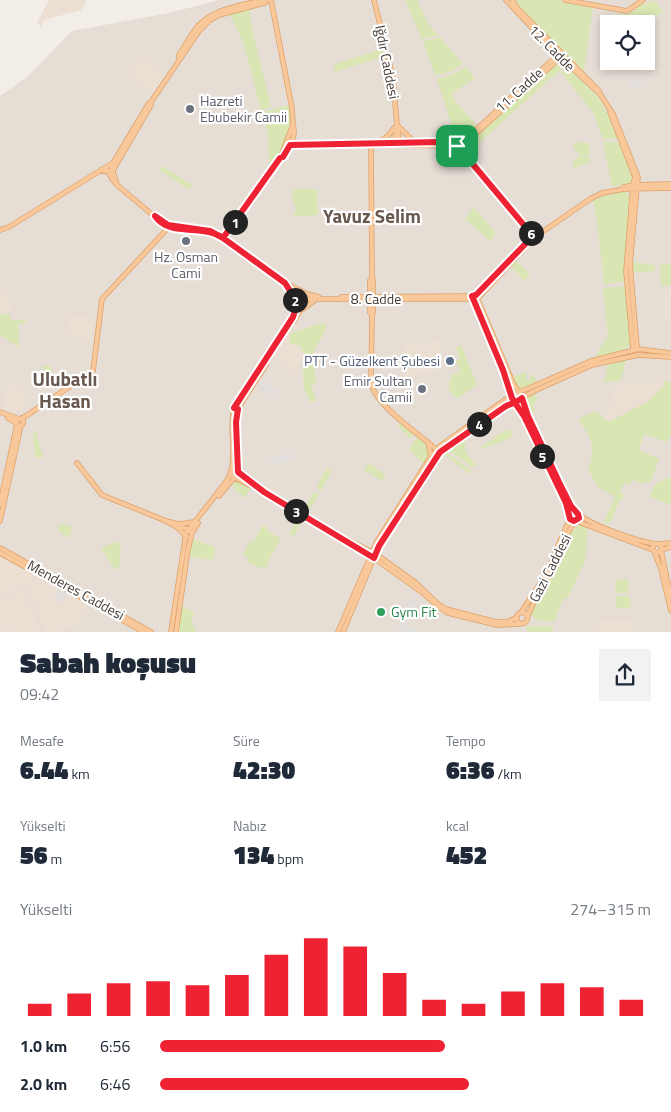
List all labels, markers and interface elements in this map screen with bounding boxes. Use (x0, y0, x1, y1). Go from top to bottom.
map controls (600, 15, 655, 70)
button: locate (600, 15, 655, 70)
street label: 12. Cadde (524, 20, 580, 76)
street label: Iğdır Caddesi (370, 23, 405, 101)
street label: 11. Cadde (490, 62, 547, 117)
place label: Hazreti Ebubekir Camii (200, 90, 287, 127)
marker: Hazreti Ebubekir Camii (184, 103, 196, 115)
pin (436, 125, 478, 167)
icon: arrive (443, 132, 471, 160)
district label: Yavuz Selim (323, 201, 421, 230)
pin: 1 (222, 210, 248, 234)
text: 1 (232, 212, 239, 233)
pin: 6 (518, 220, 544, 246)
text: 6 (528, 223, 535, 244)
marker: Hz. Osman Cami (180, 235, 192, 247)
place label: Hz. Osman Cami (154, 246, 218, 283)
pin: 2 (282, 288, 308, 312)
street label: 8. Cadde (351, 288, 401, 309)
text: 2 (292, 290, 299, 311)
place label: PTT - Güzelkent Şubesi (304, 350, 440, 371)
marker: PTT - Güzelkent Şubesi (444, 355, 456, 367)
district label: Ulubatlı Hasan (32, 364, 98, 415)
place label: Emir Sultan Camii (344, 370, 412, 407)
marker: Emir Sultan Camii (416, 383, 428, 395)
pin: 4 (466, 412, 492, 436)
text: 4 (476, 414, 483, 435)
pin: 5 (530, 444, 554, 468)
text: 5 (539, 446, 546, 467)
pin: 3 (284, 498, 308, 524)
text: 3 (293, 501, 300, 522)
street label: Gazi Caddesi (523, 530, 576, 606)
street label: Menderes Caddesi (24, 554, 129, 625)
place label: Gym Fit (391, 601, 437, 622)
marker: Gym Fit (375, 606, 387, 618)
text: Sabah koşusu (20, 641, 196, 684)
button: share (599, 649, 651, 701)
text: 09:42 (20, 682, 59, 706)
text: Mesafe (20, 730, 64, 751)
text: Süre (233, 730, 260, 751)
text: Tempo (446, 730, 486, 751)
text: 6.44 (20, 751, 68, 789)
text: 42:30 (233, 751, 295, 789)
text: 6:36 (446, 751, 494, 789)
text: km (68, 763, 90, 784)
text: /km (494, 763, 522, 784)
text: Yükselti (20, 815, 66, 836)
text: Nabız (233, 815, 266, 836)
text: kcal (446, 815, 469, 836)
text: 56 (20, 836, 48, 874)
text: 134 (233, 836, 274, 874)
text: 452 (446, 836, 487, 874)
text: m (48, 848, 62, 869)
text: bpm (274, 848, 304, 869)
text: Yükselti (20, 897, 72, 921)
text: 274–315 m (570, 897, 651, 921)
text: 1.0 km (20, 1034, 67, 1058)
text: 6:56 (100, 1034, 130, 1058)
text: 2.0 km (20, 1072, 67, 1096)
text: 6:46 (100, 1072, 130, 1096)

